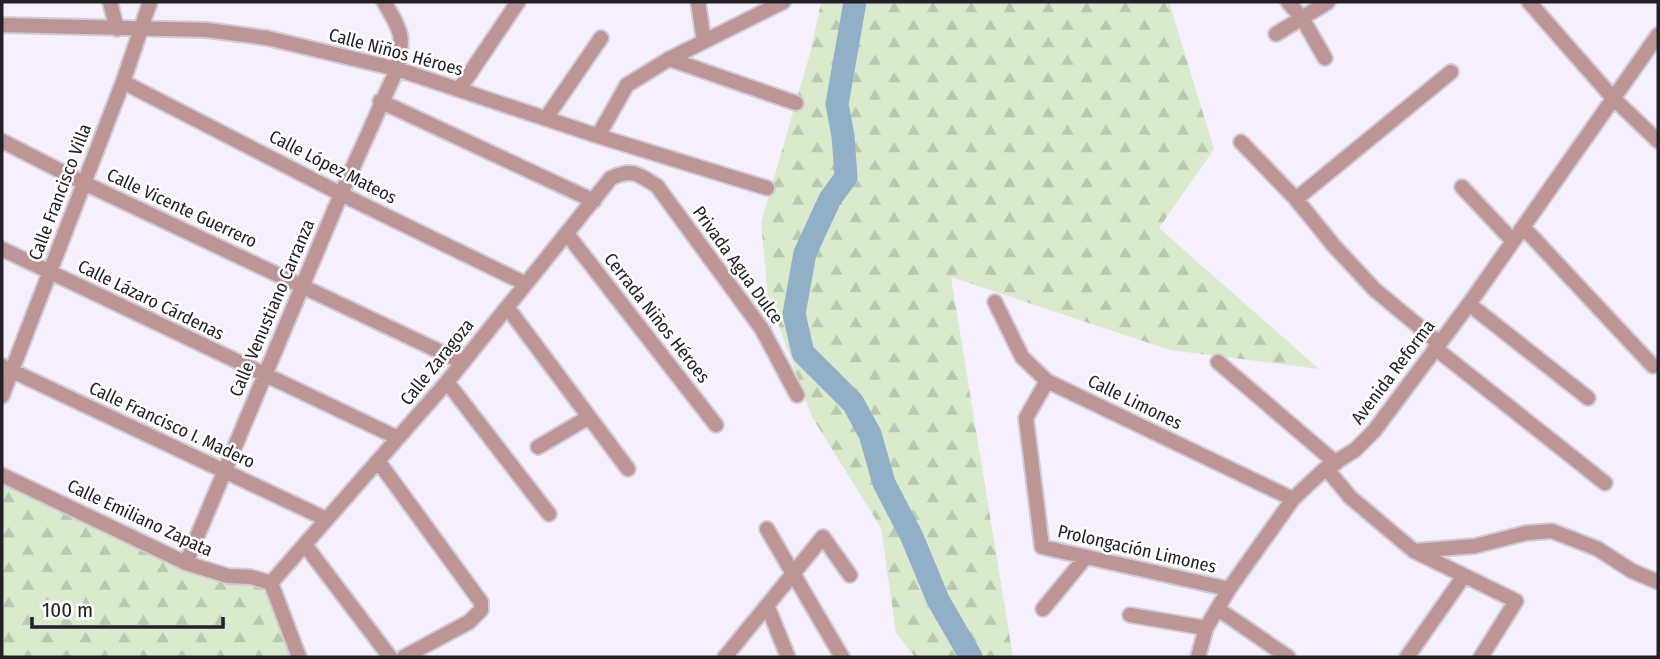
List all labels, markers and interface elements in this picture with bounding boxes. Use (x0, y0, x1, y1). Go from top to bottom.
street label: Calle Niños Héroes (326, 24, 466, 81)
street label: Calle Francisco Villa (24, 121, 96, 263)
street label: Calle López Mateos (266, 125, 401, 209)
street label: Calle Vicente Guerrero (103, 164, 261, 252)
street label: Privada Agua Dulce (688, 202, 788, 328)
street label: Calle Venustiano Carranza (225, 216, 319, 400)
street label: Cerrada Niños Héroes (599, 249, 715, 388)
street label: Calle Lázaro Cárdenas (74, 255, 228, 345)
street label: Calle Zaragoza (395, 314, 479, 410)
street label: Avenida Reforma (1347, 315, 1440, 429)
street label: Calle Limones (1084, 370, 1186, 434)
street label: Calle Francisco I. Madero (86, 377, 258, 473)
street label: Calle Emiliano Zapata (64, 475, 216, 561)
street label: Prolongación Limones (1056, 520, 1219, 578)
scale bar (32, 586, 222, 630)
text: 100 m (42, 597, 93, 623)

